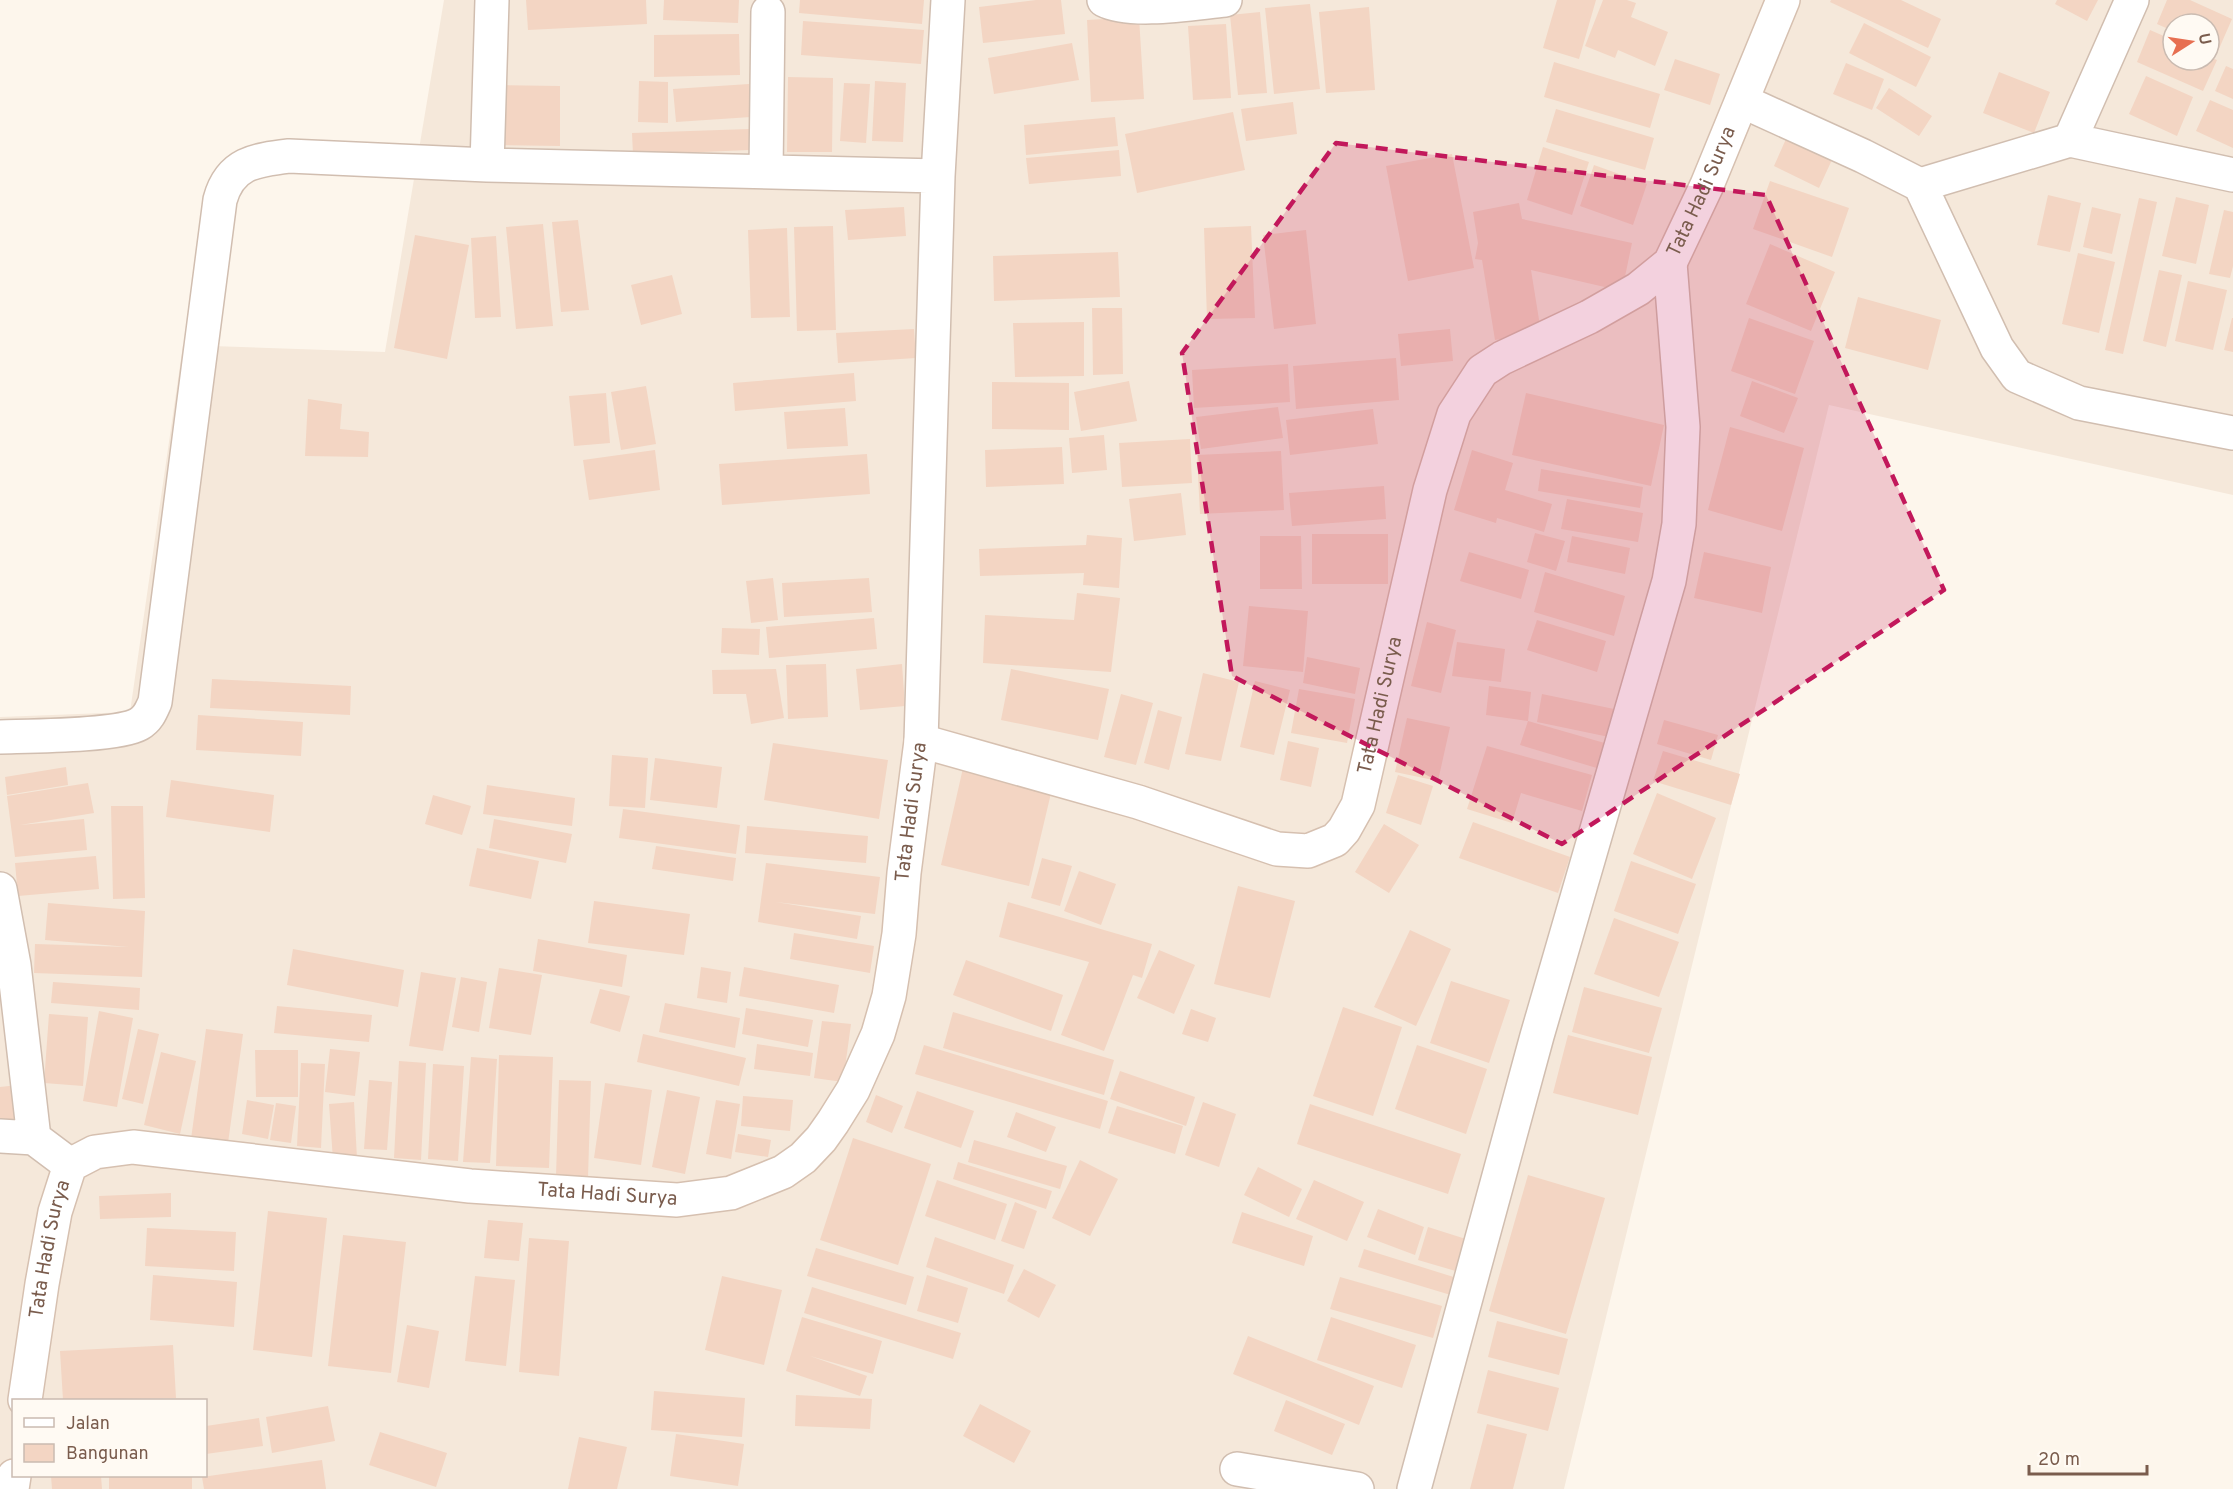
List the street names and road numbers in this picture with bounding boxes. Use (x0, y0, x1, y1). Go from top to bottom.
street label: Tata Hadi Surya (1662, 123, 1743, 262)
street label: Tata Hadi Surya (1352, 634, 1409, 777)
street label: Tata Hadi Surya (890, 741, 934, 883)
street label: Tata Hadi Surya (24, 1177, 77, 1320)
street label: Tata Hadi Surya (536, 1178, 678, 1213)

